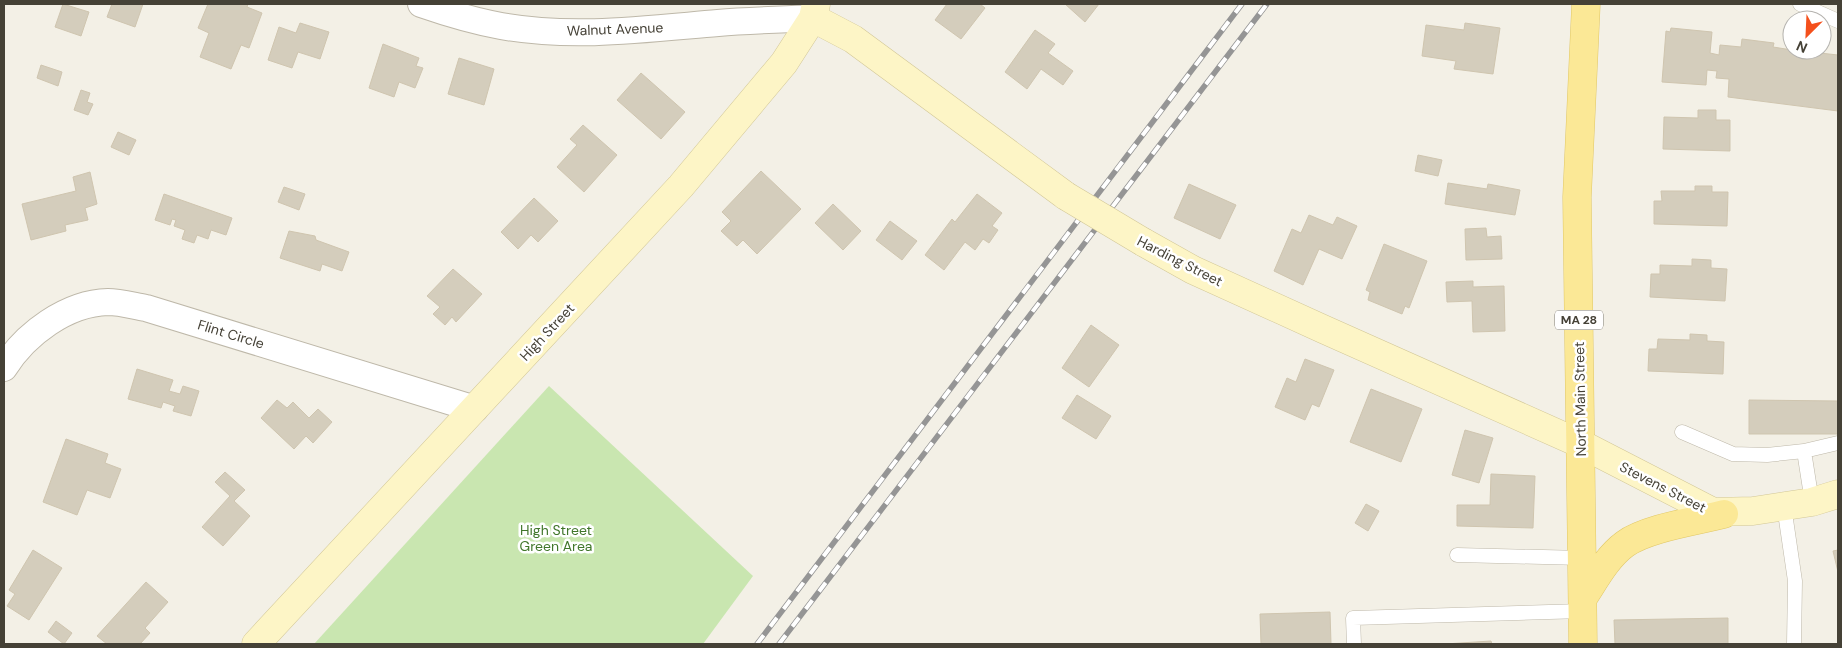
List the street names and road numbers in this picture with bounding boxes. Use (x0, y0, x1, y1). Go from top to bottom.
street label: Walnut Avenue (566, 18, 664, 40)
street label: Harding Street (1134, 232, 1226, 290)
street label: High Street (516, 299, 578, 365)
road number: MA 28 (1555, 310, 1603, 330)
street label: Flint Circle (196, 315, 266, 353)
street label: North Main Street (1570, 342, 1590, 456)
street label: Stevens Street (1617, 458, 1709, 516)

